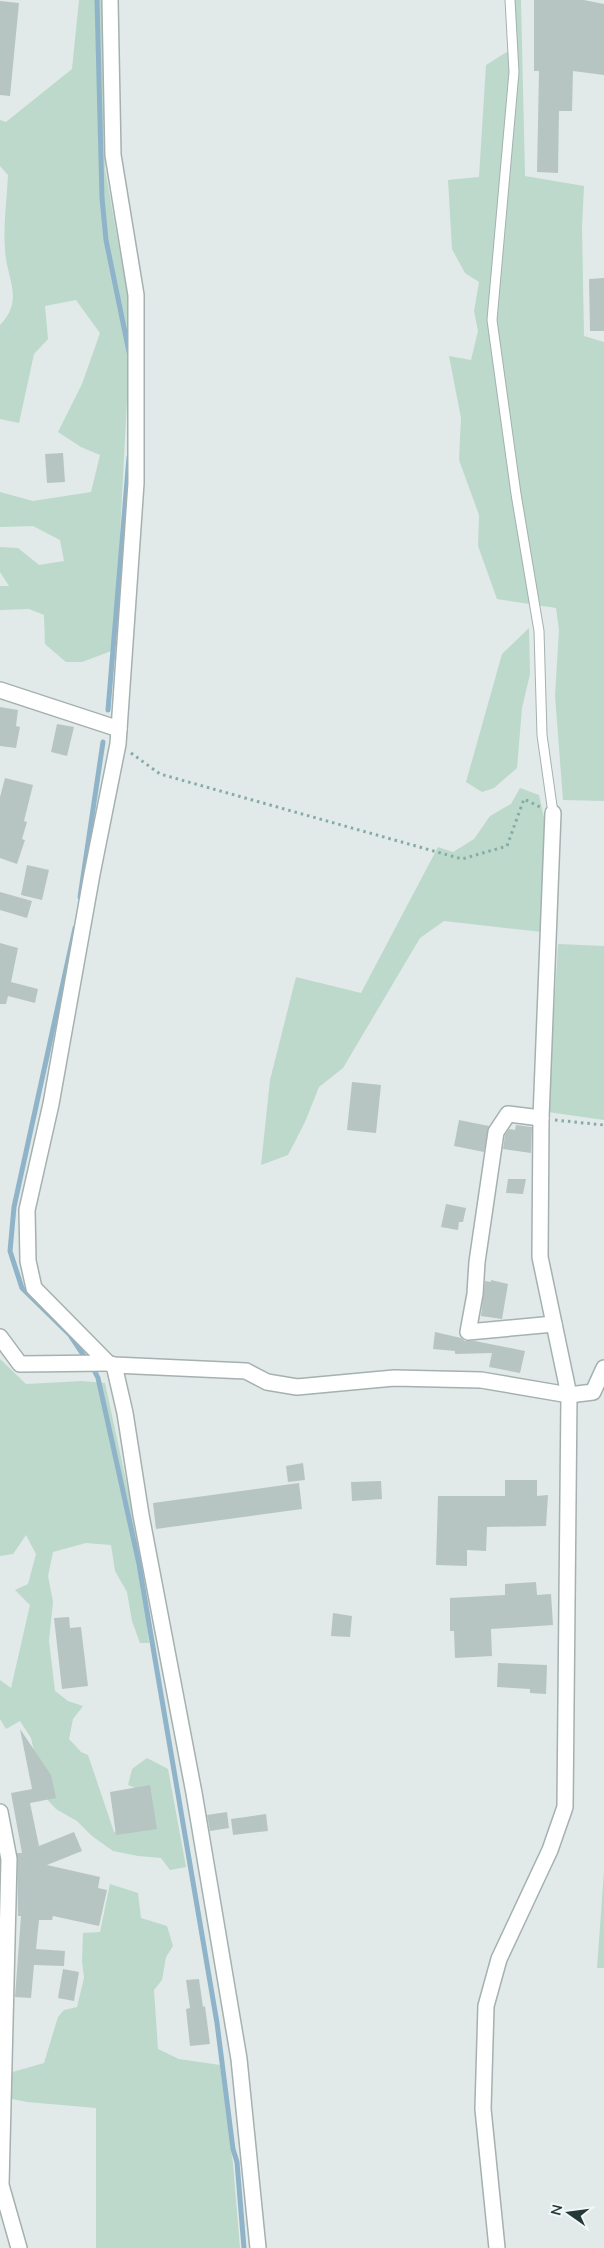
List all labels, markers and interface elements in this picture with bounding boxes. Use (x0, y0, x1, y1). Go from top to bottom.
north arrow (544, 2188, 594, 2238)
text: N (546, 2203, 566, 2217)

